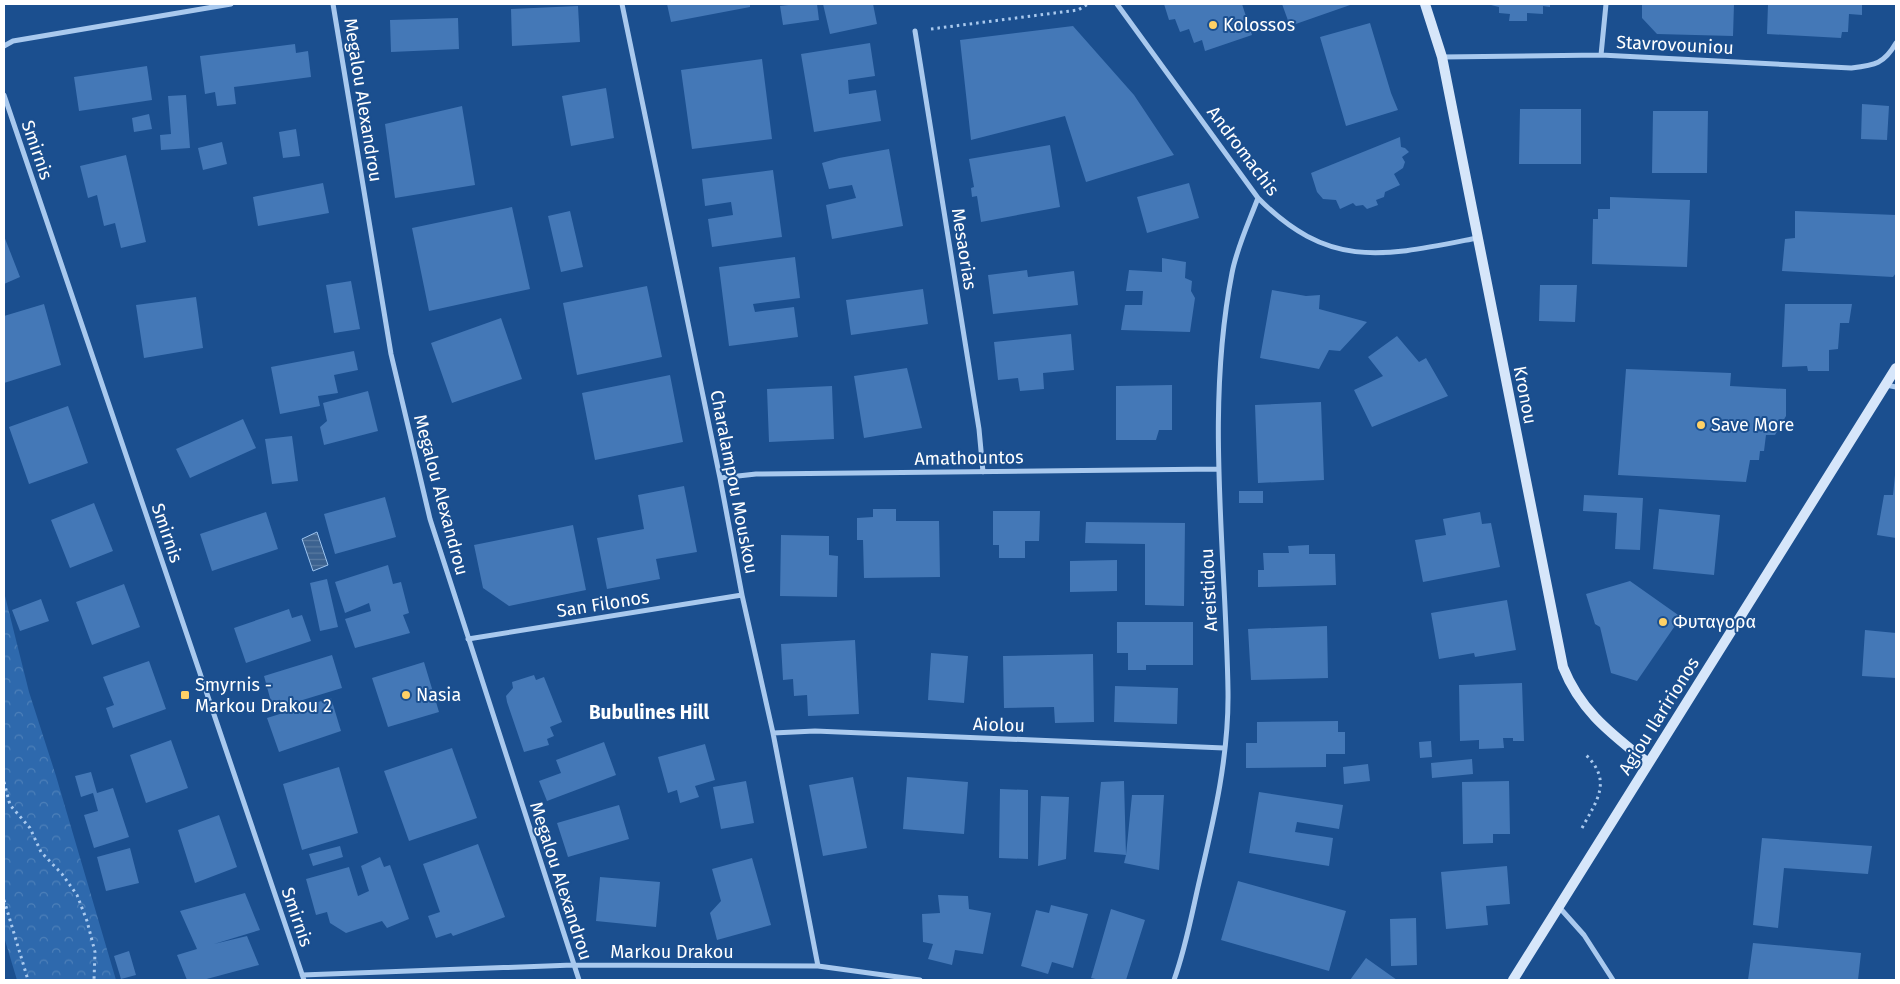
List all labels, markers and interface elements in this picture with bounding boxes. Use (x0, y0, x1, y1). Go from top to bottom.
place label: Kolossos (1223, 14, 1295, 36)
street label: Megalou Alexandrou (339, 17, 387, 183)
marker: Kolossos (1207, 19, 1219, 31)
street label: Stavrovouniou (1616, 31, 1734, 59)
street label: Andromachis (1202, 102, 1284, 200)
street label: Smirnis (17, 117, 57, 183)
street label: Mesaorias (947, 207, 981, 291)
street label: Kronou (1509, 364, 1541, 426)
street label: Charalampou Mouskou (705, 388, 763, 576)
street label: Megalou Alexandrou (409, 412, 473, 578)
place label: Save More (1711, 414, 1794, 436)
marker: Save More (1695, 419, 1707, 431)
street label: Amathountos (914, 446, 1024, 470)
street label: Smirnis (147, 500, 187, 566)
street label: Areistidou (1196, 548, 1222, 632)
street label: San Filonos (555, 586, 651, 622)
place label: Φυταγορα (1673, 611, 1756, 633)
marker: Φυταγορα (1657, 616, 1669, 628)
street label: Agiou Ilaririonos (1614, 653, 1704, 779)
place label: Smyrnis - Markou Drakou 2 (195, 674, 332, 717)
place label: Nasia (416, 684, 461, 706)
marker: Smyrnis - Markou Drakou 2 (179, 689, 191, 701)
marker: Nasia (400, 689, 412, 701)
district label: Bubulines Hill (589, 701, 709, 724)
street label: Aiolou (973, 713, 1025, 737)
street label: Megalou Alexandrou (525, 799, 597, 963)
street label: Smirnis (277, 884, 317, 950)
street label: Markou Drakou (610, 941, 734, 963)

